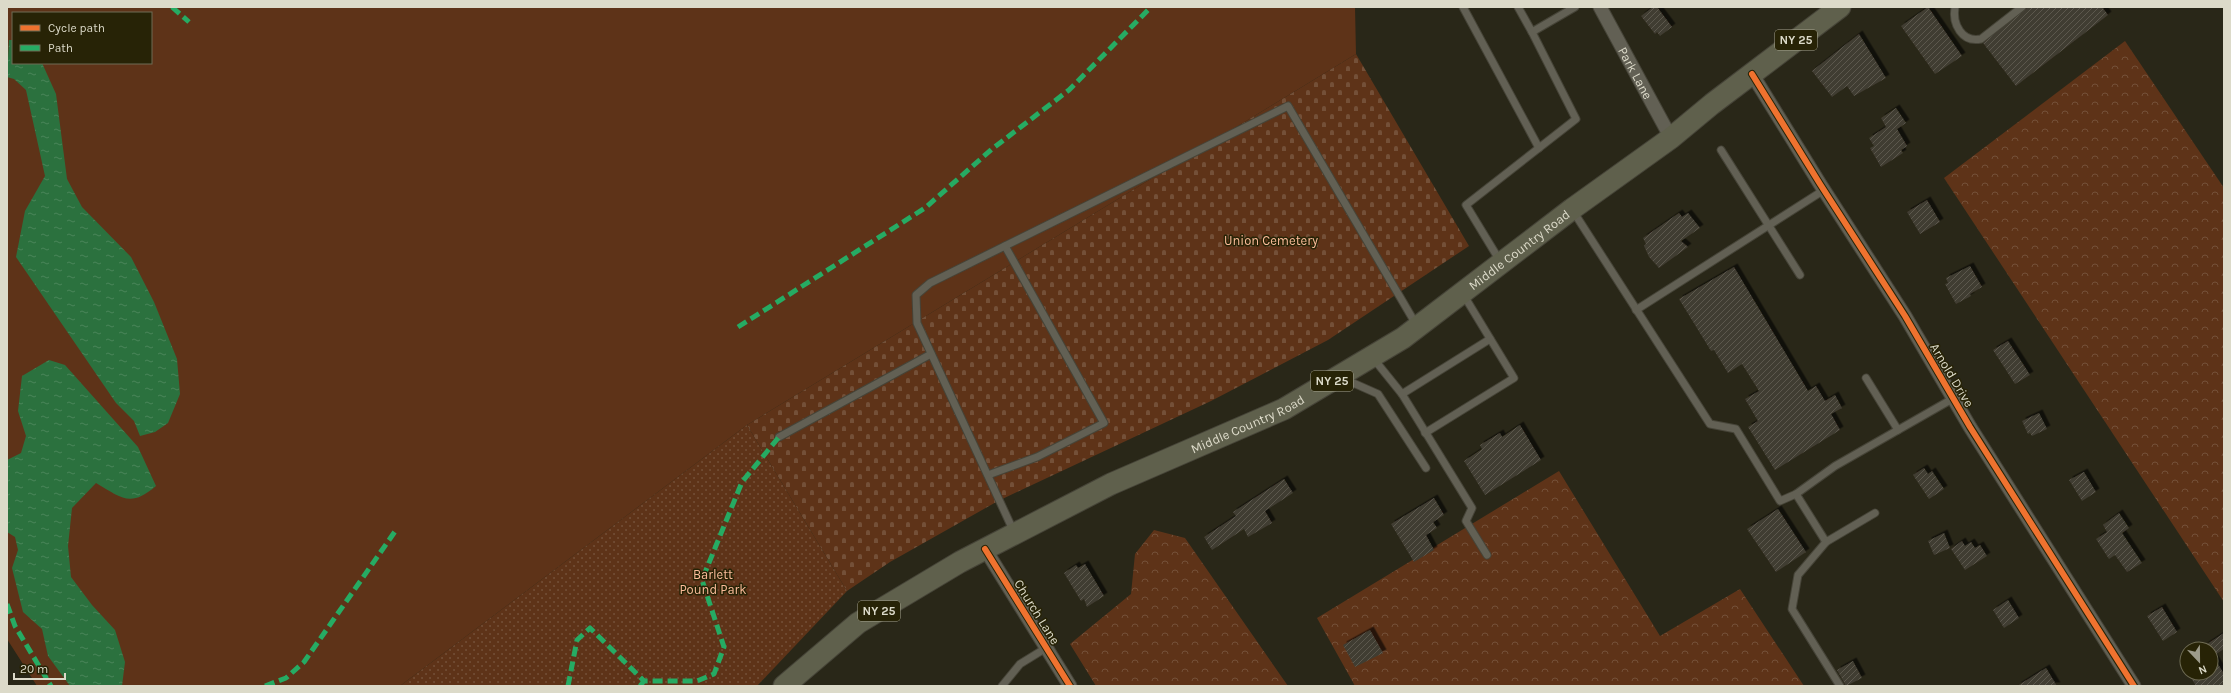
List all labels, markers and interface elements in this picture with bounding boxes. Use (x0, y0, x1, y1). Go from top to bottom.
legend (12, 12, 152, 64)
text: Cycle path (48, 21, 105, 35)
road number: NY 25 (1775, 30, 1817, 50)
text: Path (48, 41, 73, 55)
street label: Park Lane (1615, 44, 1656, 102)
street label: Middle Country Road (1465, 206, 1572, 293)
park label: Union Cemetery (1224, 233, 1318, 248)
street label: Arnold Drive (1927, 340, 1977, 410)
road number: NY 25 (1311, 371, 1353, 391)
street label: Middle Country Road (1188, 391, 1307, 456)
park label: Barlett Pound Park (679, 567, 747, 597)
street label: Church Lane (1011, 577, 1063, 648)
road number: NY 25 (858, 601, 900, 621)
north arrow (2179, 641, 2219, 681)
scale bar (14, 655, 65, 681)
text: 20 m (20, 662, 48, 676)
text: N (2196, 662, 2209, 677)

